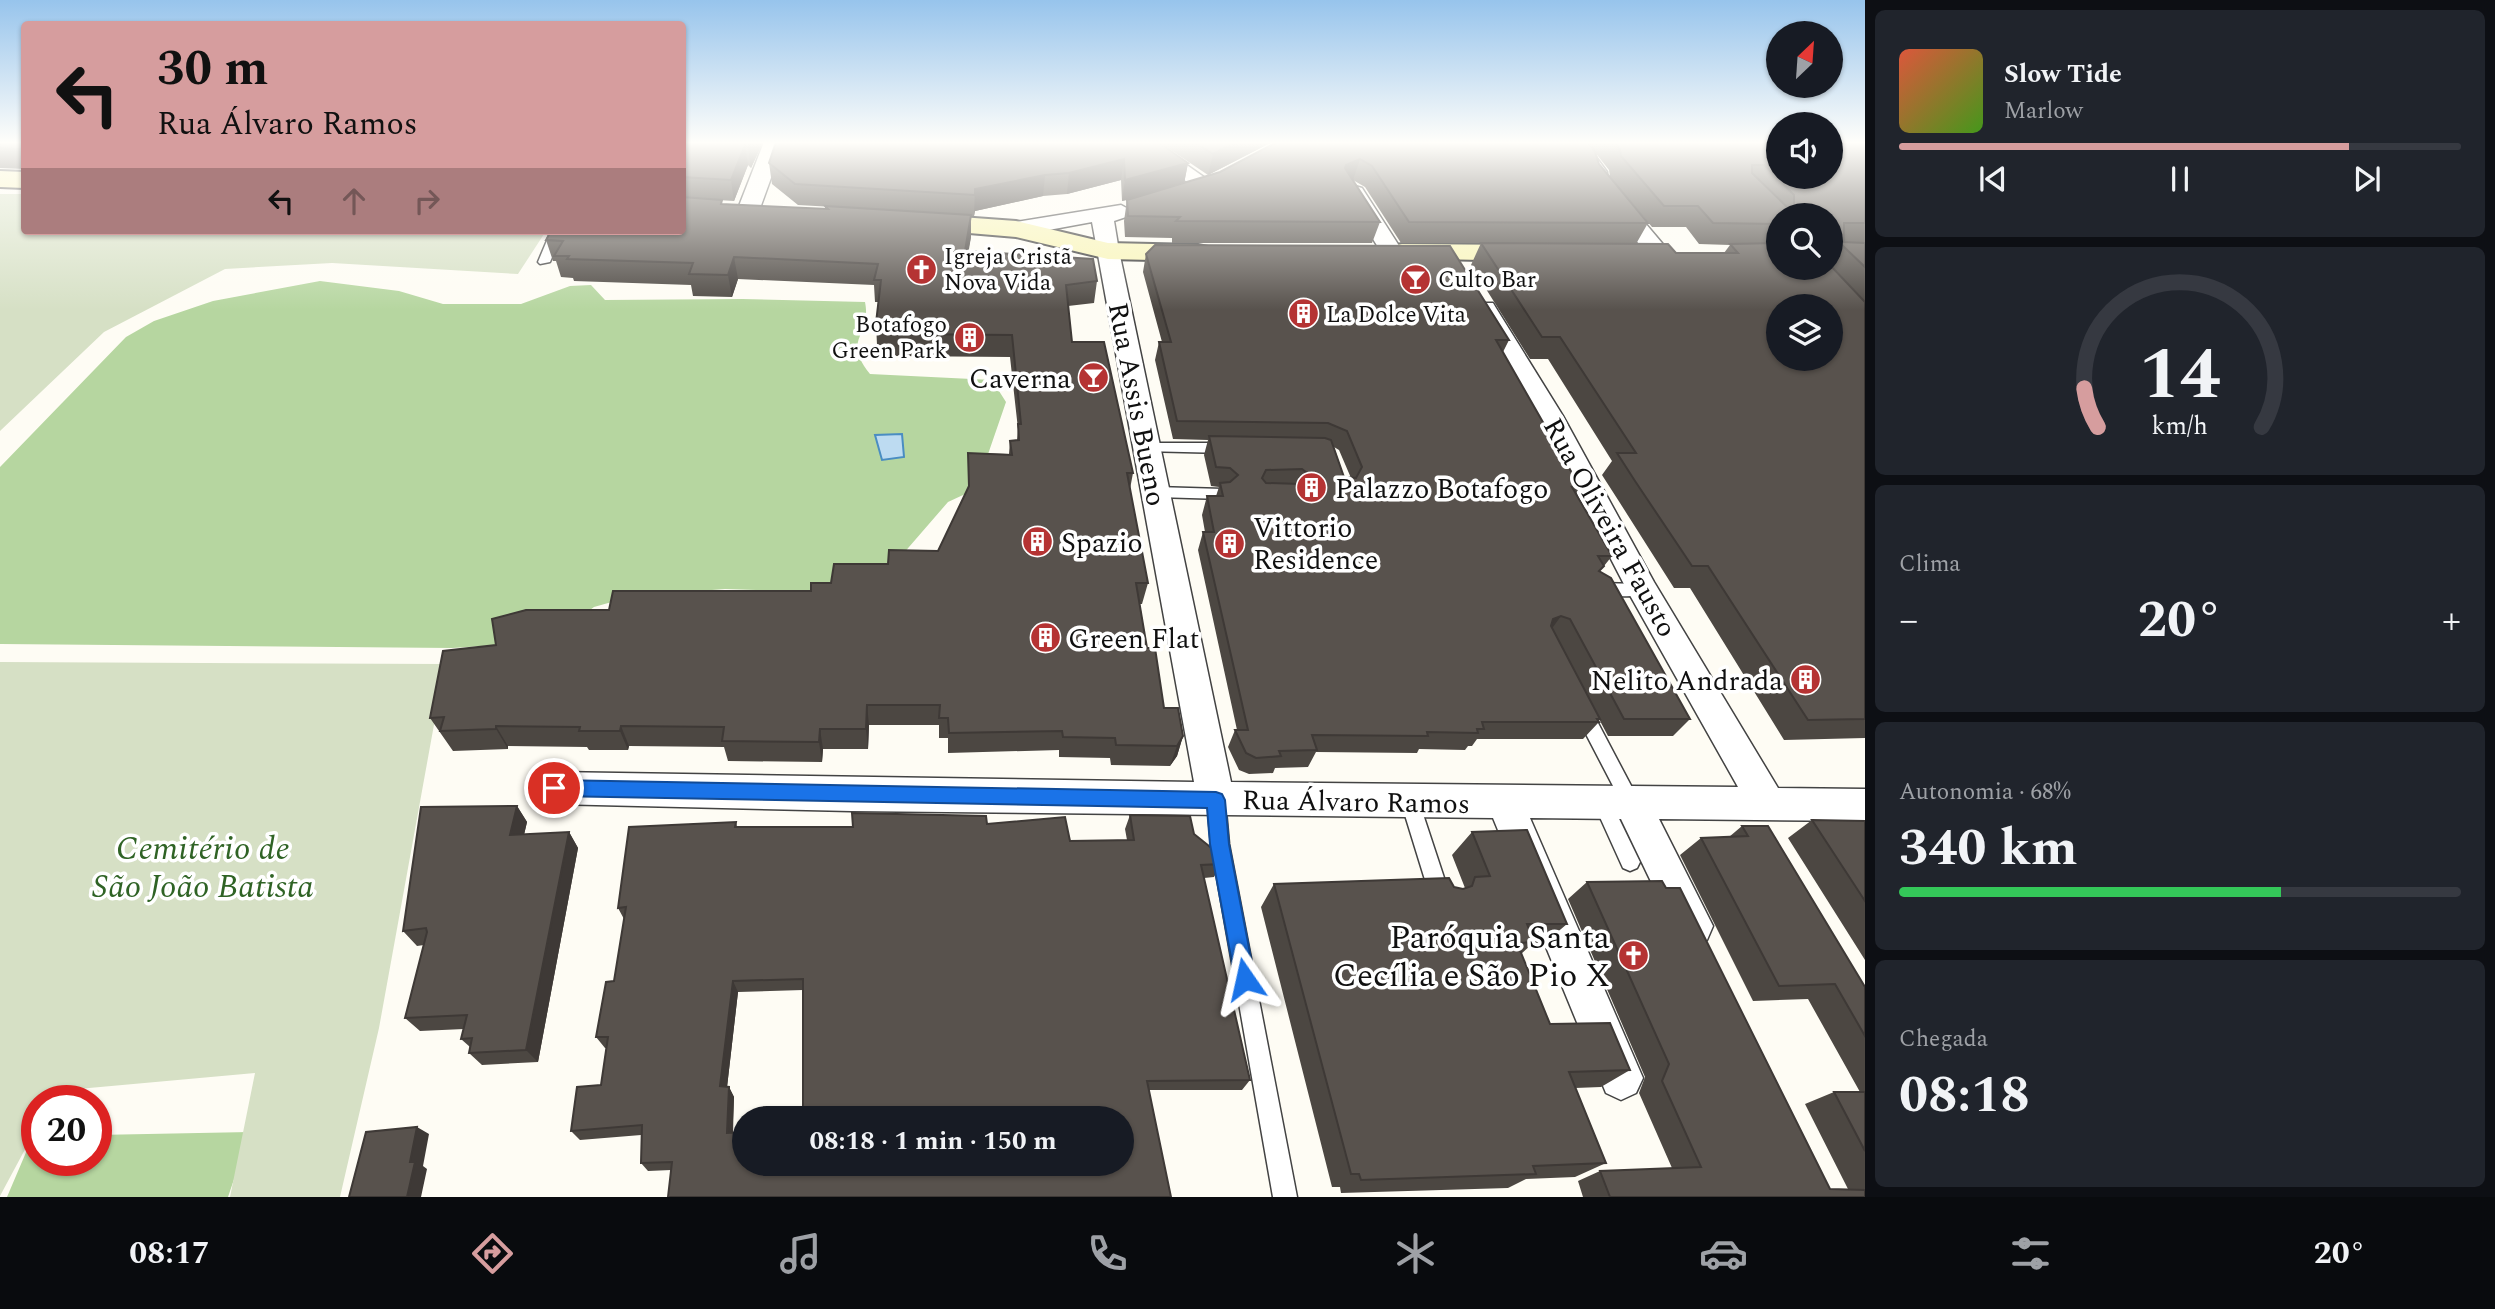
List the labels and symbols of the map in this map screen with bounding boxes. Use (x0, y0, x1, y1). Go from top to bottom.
north arrow (1766, 21, 1843, 98)
place label: Igreja Cristã Nova Vida (944, 240, 1072, 301)
church icon: Igreja Cristã Nova Vida (904, 252, 938, 286)
bar icon: Culto Bar (1398, 262, 1432, 296)
place label: Culto Bar (1438, 263, 1536, 298)
building icon: La Dolce Vita (1286, 297, 1320, 331)
place label: La Dolce Vita (1326, 298, 1466, 333)
street label: Rua Assis Bueno (1096, 299, 1177, 510)
place label: Botafogo Green Park (831, 308, 947, 369)
building icon: Botafogo Green Park (953, 320, 987, 354)
place label: Caverna (969, 358, 1071, 401)
bar icon: Caverna (1077, 361, 1111, 395)
street label: Rua Oliveira Fausto (1531, 410, 1688, 645)
place label: Palazzo Botafogo (1335, 468, 1548, 511)
building icon: Palazzo Botafogo (1295, 471, 1329, 505)
place label: Vittorio Residence (1253, 507, 1378, 582)
place label: Spazio (1061, 522, 1143, 565)
building icon: Spazio (1021, 525, 1055, 559)
building icon: Vittorio Residence (1213, 526, 1247, 560)
place label: Green Flat (1068, 618, 1200, 661)
building icon: Green Flat (1028, 621, 1062, 655)
place label: Nelito Andrada (1591, 660, 1783, 703)
building icon: Nelito Andrada (1789, 663, 1823, 697)
pin (524, 758, 584, 818)
street label: Rua Álvaro Ramos (1242, 779, 1470, 826)
park label: Cemitério de São João Batista (92, 824, 314, 912)
place label: Paróquia Santa Cecília e São Pio X (1333, 913, 1610, 1001)
church icon: Paróquia Santa Cecília e São Pio X (1616, 938, 1650, 972)
position arrow (1208, 942, 1282, 1016)
speed limit sign: 20 (21, 1085, 112, 1176)

